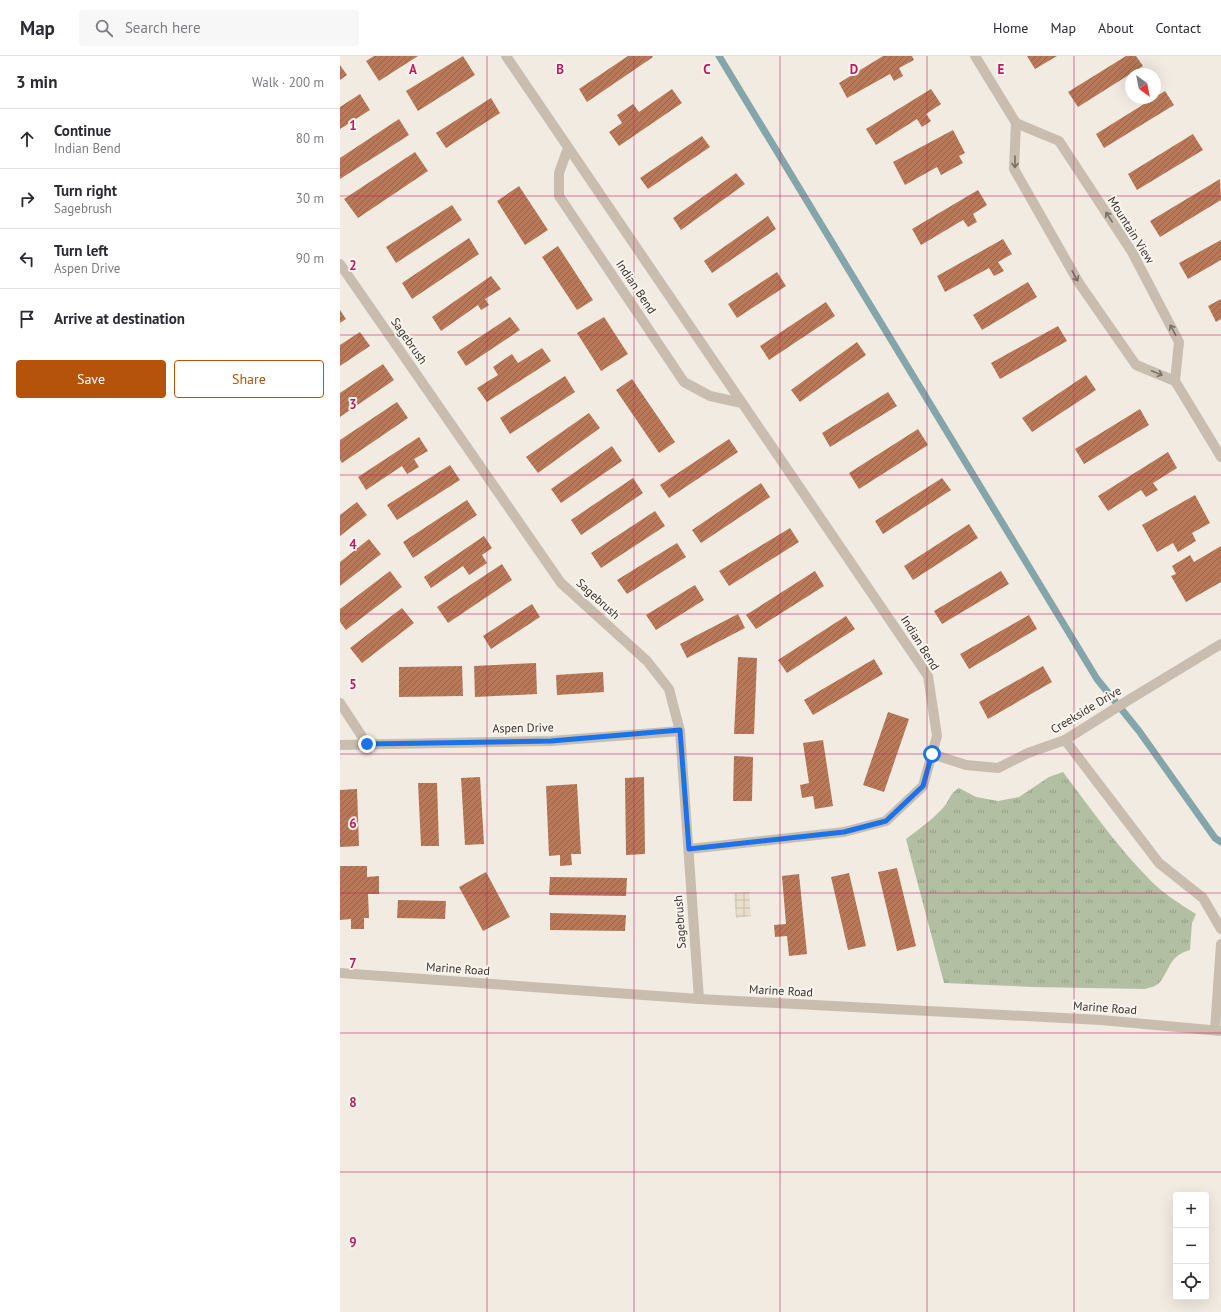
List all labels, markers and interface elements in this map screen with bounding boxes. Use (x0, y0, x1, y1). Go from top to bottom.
search box (79, 10, 359, 46)
text: Map (20, 16, 55, 40)
icon: search (93, 17, 115, 39)
text: Search here (125, 18, 201, 37)
text: Home (993, 19, 1028, 37)
text: Map (1050, 19, 1076, 37)
text: About (1098, 19, 1134, 37)
text: Contact (1156, 19, 1201, 37)
text: A (409, 61, 417, 78)
text: B (556, 61, 564, 78)
text: C (703, 61, 711, 78)
text: D (850, 61, 858, 78)
text: E (998, 61, 1005, 78)
north arrow (1125, 68, 1161, 104)
text: 3 min (16, 71, 57, 93)
text: Walk · 200 m (252, 74, 324, 91)
text: 1 (349, 117, 357, 134)
text: Continue (54, 121, 111, 140)
icon: ahead (16, 128, 38, 150)
text: 80 m (296, 130, 324, 147)
text: Indian Bend (54, 140, 121, 157)
one-way arrow (1011, 155, 1019, 168)
text: Turn right (54, 181, 117, 200)
icon: right (16, 188, 38, 210)
text: 30 m (296, 190, 324, 207)
street label: Mountain View (1105, 193, 1158, 266)
text: Sagebrush (54, 200, 112, 217)
one-way arrow (1104, 211, 1112, 223)
text: Turn left (54, 241, 108, 260)
icon: left (16, 248, 38, 270)
text: 90 m (296, 250, 324, 267)
text: 2 (349, 257, 357, 274)
street label: Indian Bend (613, 257, 660, 316)
text: Aspen Drive (54, 260, 120, 277)
one-way arrow (1072, 270, 1080, 282)
icon: arrive (16, 308, 38, 330)
text: Arrive at destination (54, 309, 185, 328)
street label: Sagebrush (388, 314, 431, 367)
one-way arrow (1168, 324, 1176, 336)
button: Save (16, 360, 166, 398)
button: Share (174, 360, 324, 398)
one-way arrow (1150, 370, 1162, 378)
text: 3 (349, 396, 357, 413)
text: 4 (349, 536, 357, 553)
street label: Sagebrush (573, 575, 623, 622)
street label: Indian Bend (898, 613, 943, 673)
text: 5 (349, 676, 357, 693)
street label: Creekside Drive (1048, 683, 1124, 736)
street label: Aspen Drive (492, 719, 554, 736)
route end (358, 735, 376, 753)
route start (923, 745, 941, 763)
text: 6 (349, 815, 357, 832)
street label: Sagebrush (670, 895, 689, 949)
text: 7 (349, 955, 357, 972)
street label: Marine Road (426, 959, 490, 978)
street label: Marine Road (749, 981, 813, 1000)
street label: Marine Road (1073, 998, 1137, 1017)
text: 8 (349, 1094, 357, 1111)
map controls (1173, 1192, 1209, 1300)
button: + (1173, 1192, 1209, 1228)
button: − (1173, 1228, 1209, 1264)
text: 9 (349, 1234, 357, 1251)
button: locate (1173, 1264, 1209, 1300)

